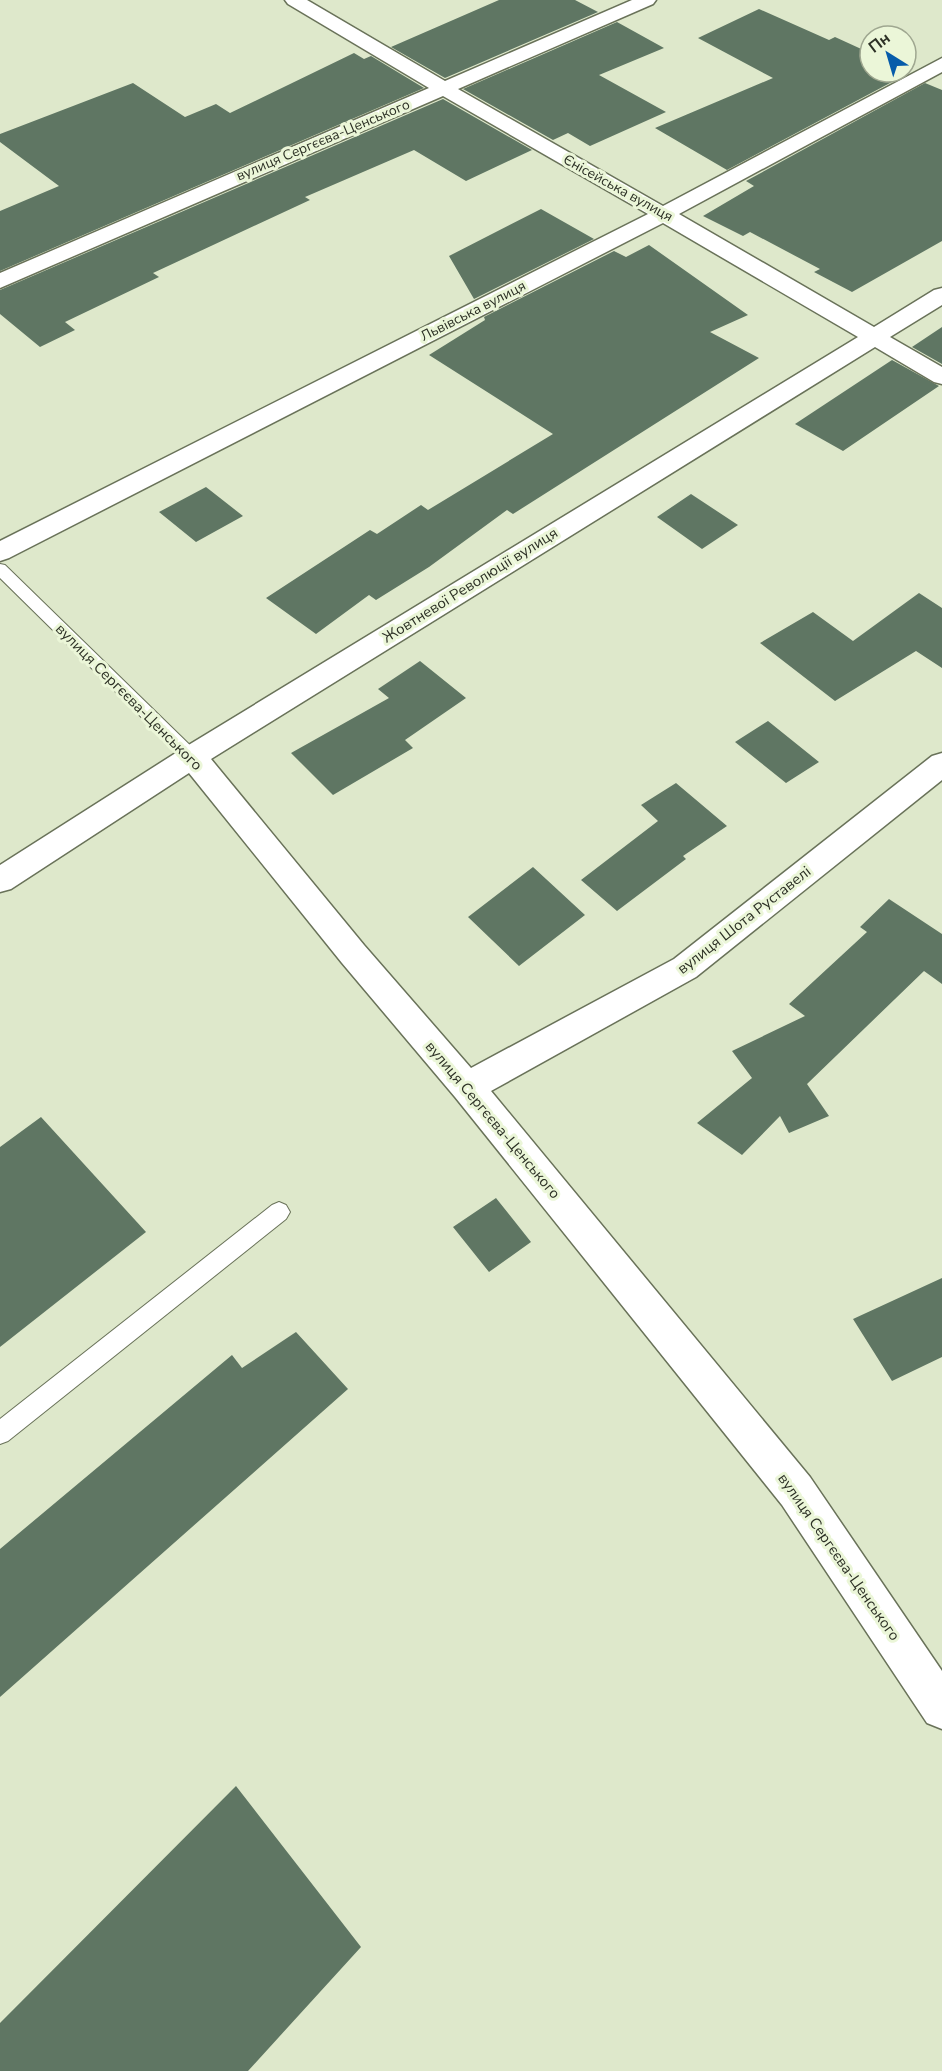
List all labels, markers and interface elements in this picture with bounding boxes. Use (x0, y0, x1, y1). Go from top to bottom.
north arrow (858, 24, 918, 84)
text: Пн (864, 27, 895, 58)
street label: вулиця Сергєєва-Ценського (233, 95, 413, 185)
street label: Єнісейська вулиця (560, 150, 676, 226)
street label: Львівська вулиця (417, 276, 529, 346)
street label: Жовтневої Революції вулиця (379, 523, 561, 647)
street label: вулиця Сергєєва-Ценського (51, 619, 207, 775)
street label: вулиця Шота Руставелі (673, 861, 815, 979)
street label: вулиця Сергєєва-Ценського (421, 1037, 565, 1203)
street label: вулиця Сергєєва-Ценського (773, 1469, 905, 1645)

